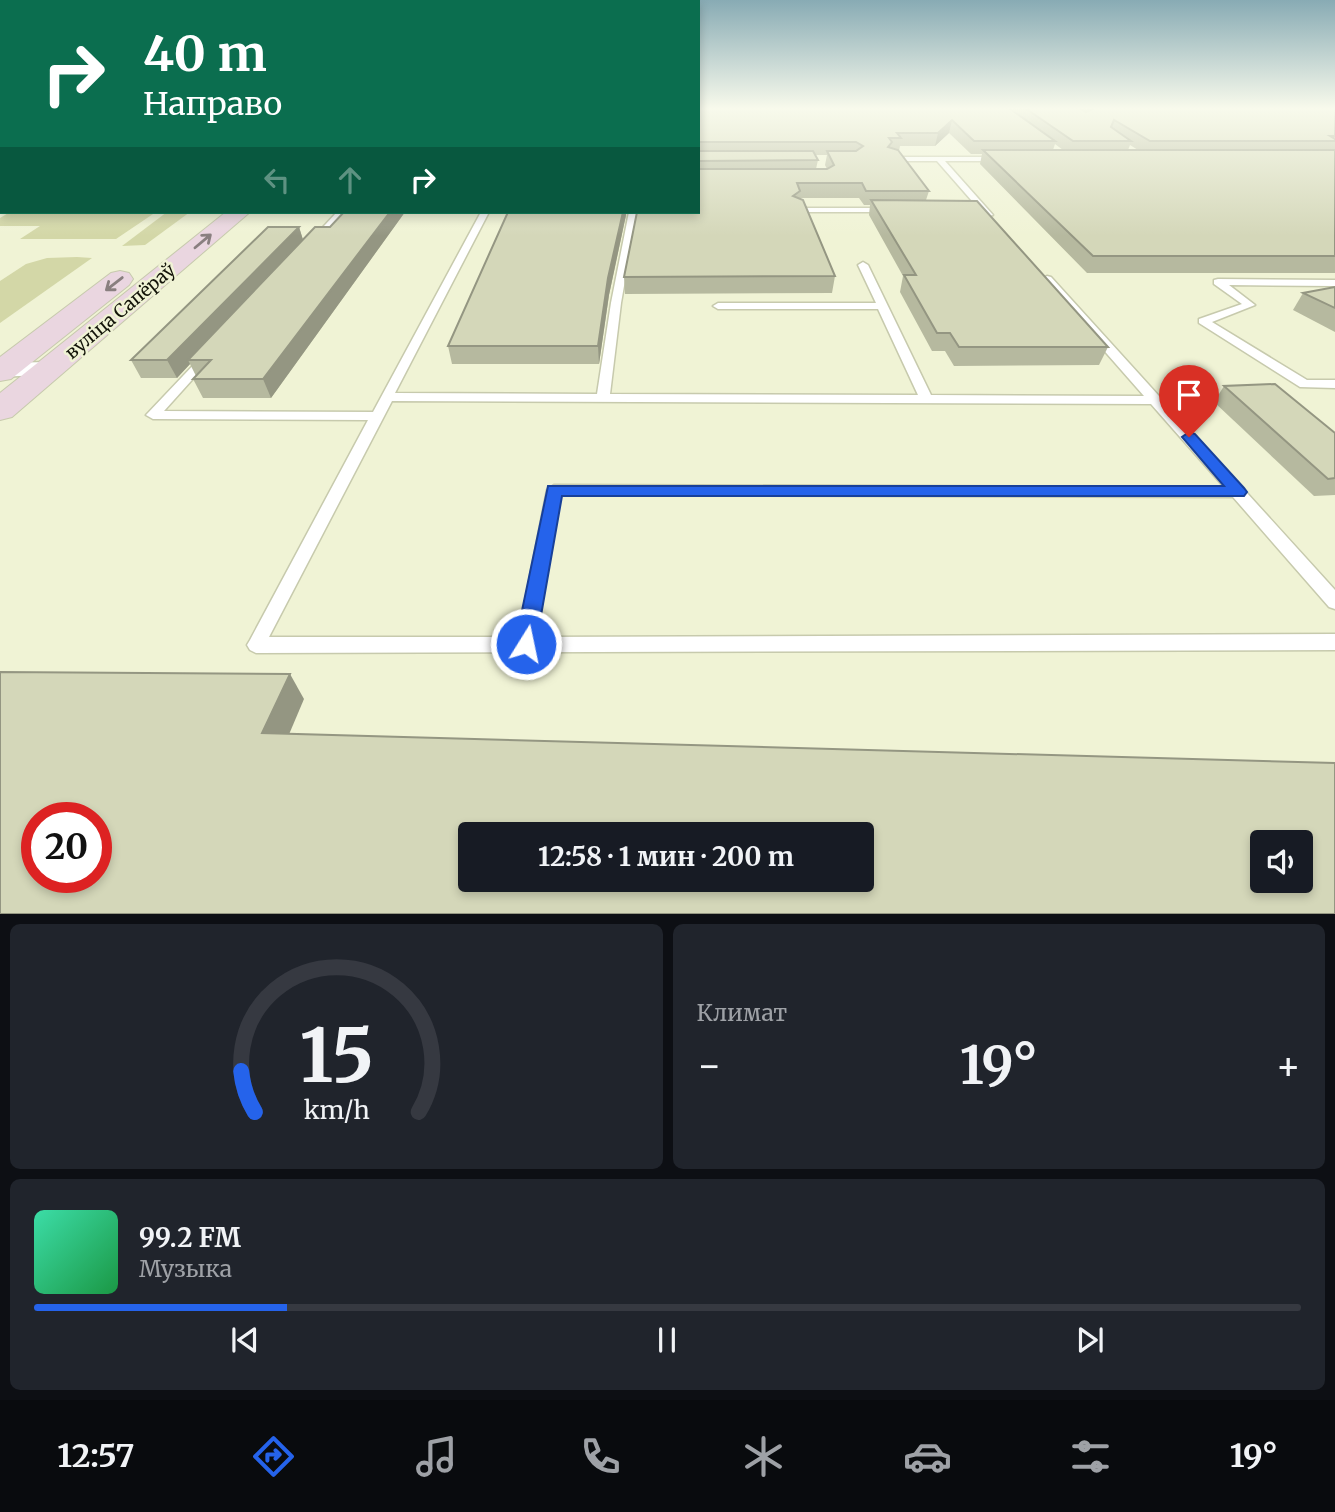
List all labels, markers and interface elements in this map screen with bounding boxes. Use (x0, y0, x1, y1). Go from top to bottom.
text: 40 m (143, 23, 267, 84)
icon: right (28, 28, 119, 119)
text: Направо (143, 84, 282, 124)
icon: left (258, 161, 296, 199)
icon: ahead (331, 161, 369, 199)
icon: right (404, 161, 442, 199)
one-way arrow (194, 234, 212, 249)
street label: вуліца Сапёраў (60, 258, 180, 364)
one-way arrow (105, 277, 123, 292)
pin (1159, 365, 1219, 437)
icon: arrive (1170, 376, 1208, 414)
position arrow (489, 607, 563, 681)
speed limit sign: 20 (21, 802, 112, 893)
map controls (1250, 830, 1313, 893)
button: sound (1250, 830, 1313, 893)
text: 12:58 · 1 мин · 200 m (538, 840, 794, 873)
text: Климат (697, 998, 787, 1027)
text: 15 (299, 1011, 373, 1103)
text: 19° (960, 1033, 1038, 1098)
text: − (697, 1042, 722, 1089)
text: + (1276, 1042, 1301, 1089)
text: km/h (303, 1094, 369, 1126)
text: 99.2 FM (139, 1221, 241, 1254)
text: Музыка (139, 1254, 232, 1283)
icon: previous (226, 1321, 264, 1359)
icon: pause (648, 1321, 686, 1359)
icon: next (1071, 1321, 1109, 1359)
icon: directions (249, 1432, 298, 1481)
icon: music (412, 1432, 461, 1481)
icon: phone (576, 1432, 625, 1481)
icon: climate (739, 1432, 788, 1481)
icon: car (903, 1432, 952, 1481)
icon: filters (1066, 1432, 1115, 1481)
text: 12:57 (57, 1436, 134, 1476)
text: 19° (1230, 1436, 1278, 1476)

